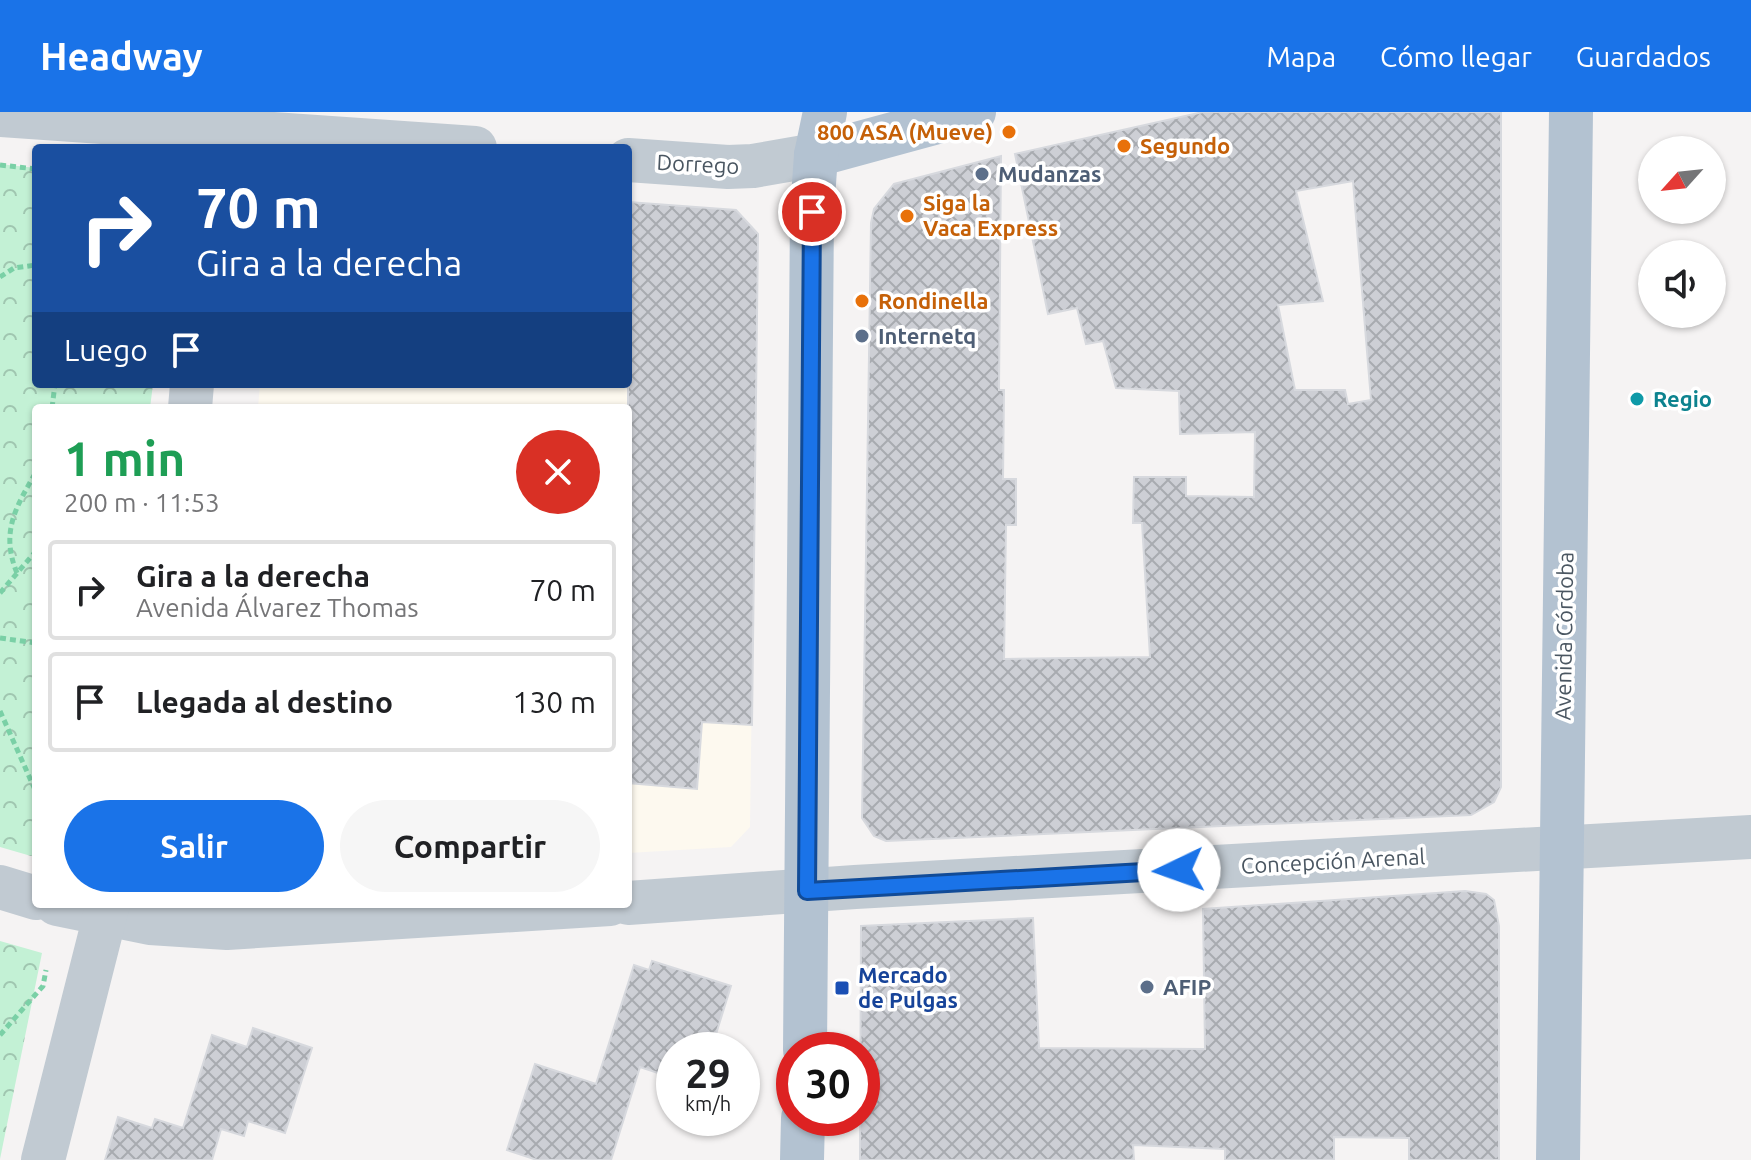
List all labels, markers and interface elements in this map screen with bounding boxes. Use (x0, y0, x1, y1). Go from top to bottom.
text: Headway (40, 35, 203, 77)
text: Mapa (1267, 41, 1336, 72)
text: Cómo llegar (1380, 41, 1532, 72)
text: Guardados (1576, 41, 1711, 72)
place label: 800 ASA (Mueve) (817, 119, 993, 145)
marker: 800 ASA (Mueve) (1000, 123, 1018, 141)
place label: Segundo (1140, 133, 1230, 158)
north arrow (1638, 136, 1726, 224)
map controls (1638, 136, 1726, 328)
marker: Segundo (1115, 137, 1133, 155)
street label: Dorrego (656, 149, 740, 178)
place label: Mudanzas (998, 161, 1101, 186)
marker: Mudanzas (973, 165, 991, 183)
icon: right (64, 176, 168, 280)
text: 70 m (196, 176, 321, 239)
pin (778, 178, 846, 246)
icon: arrive (790, 190, 834, 234)
place label: Siga la Vaca Express (923, 190, 1058, 240)
marker: Siga la Vaca Express (898, 207, 916, 225)
button: sound (1638, 240, 1726, 328)
text: Gira a la derecha (196, 242, 462, 283)
place label: Rondinella (878, 288, 989, 313)
marker: Rondinella (853, 292, 871, 310)
place label: Internetq (878, 323, 976, 348)
marker: Internetq (853, 327, 871, 345)
icon: arrive (164, 328, 208, 372)
text: Luego (64, 333, 148, 367)
place label: Regio (1653, 386, 1712, 411)
marker: Regio (1628, 390, 1646, 408)
button: close (516, 430, 600, 514)
text: 1 min (64, 431, 185, 485)
text: 200 m · 11:53 (64, 488, 220, 517)
street label: Avenida Córdoba (1550, 552, 1577, 720)
text: Gira a la derecha (136, 559, 370, 593)
icon: right (68, 568, 112, 612)
text: 70 m (529, 573, 596, 607)
text: Avenida Álvarez Thomas (136, 593, 419, 622)
icon: arrive (68, 680, 112, 724)
text: Llegada al destino (136, 685, 393, 719)
text: 130 m (512, 685, 596, 719)
button: Salir (64, 800, 324, 892)
button: Compartir (340, 800, 600, 892)
position arrow (1137, 828, 1221, 912)
street label: Concepción Arenal (1240, 843, 1426, 878)
place label: Mercado de Pulgas (858, 962, 958, 1012)
place label: AFIP (1163, 974, 1211, 999)
marker: AFIP (1138, 978, 1156, 996)
marker: Mercado de Pulgas (833, 979, 851, 997)
speed limit sign: 30 (776, 1032, 880, 1136)
text: 29 (685, 1051, 731, 1096)
text: km/h (685, 1092, 731, 1115)

